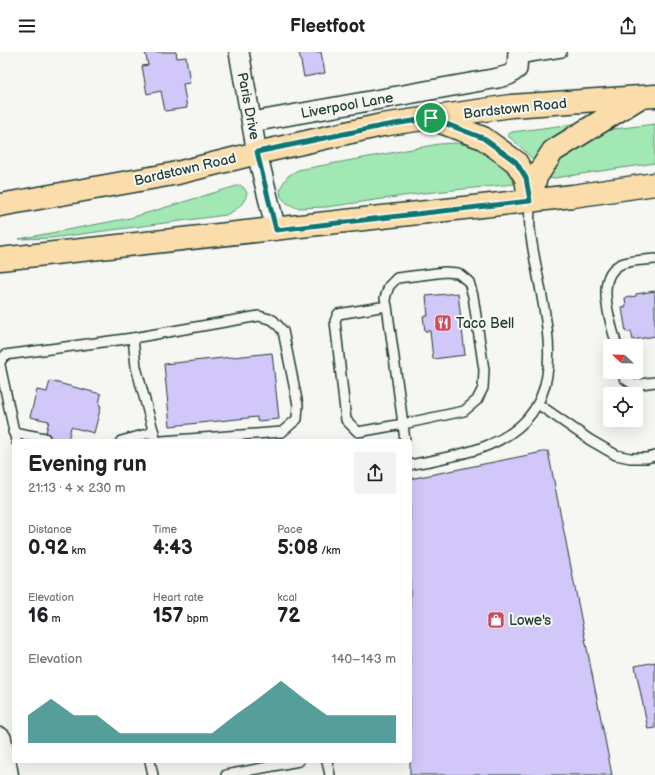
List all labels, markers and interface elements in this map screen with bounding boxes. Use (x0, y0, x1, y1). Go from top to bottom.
icon: menu (16, 15, 38, 37)
icon: share (617, 15, 639, 37)
text: Fleetfoot (290, 16, 365, 37)
street label: Paris Drive (234, 71, 263, 141)
street label: Liverpool Lane (300, 89, 395, 122)
street label: Bardstown Road (462, 95, 568, 122)
pin (414, 101, 448, 135)
icon: arrive (420, 107, 442, 129)
street label: Bardstown Road (133, 150, 238, 189)
restaurant icon: Taco Bell (433, 313, 453, 333)
place label: Taco Bell (456, 315, 514, 332)
north arrow (603, 339, 643, 379)
map controls (603, 339, 643, 427)
button: locate (603, 387, 643, 427)
text: Evening run (28, 451, 147, 478)
button: share (354, 452, 396, 494)
text: 21:13 · 4 × 230 m (28, 480, 126, 496)
text: Distance (28, 523, 72, 536)
text: Time (153, 523, 177, 536)
text: Pace (277, 523, 302, 536)
text: 0.92 (28, 536, 69, 560)
text: 4:43 (153, 536, 193, 560)
text: 5:08 (277, 536, 318, 560)
text: km (69, 544, 86, 557)
text: /km (318, 544, 341, 557)
text: Elevation (28, 591, 74, 604)
text: Heart rate (153, 591, 203, 604)
text: kcal (277, 591, 297, 604)
text: 16 (28, 604, 49, 628)
text: 157 (153, 604, 184, 628)
text: 72 (277, 604, 300, 628)
shop icon: Lowe's (486, 610, 506, 630)
text: m (49, 612, 61, 625)
text: bpm (184, 612, 208, 625)
place label: Lowe's (509, 612, 551, 629)
text: Elevation (28, 651, 82, 667)
text: 140–143 m (332, 651, 396, 667)

